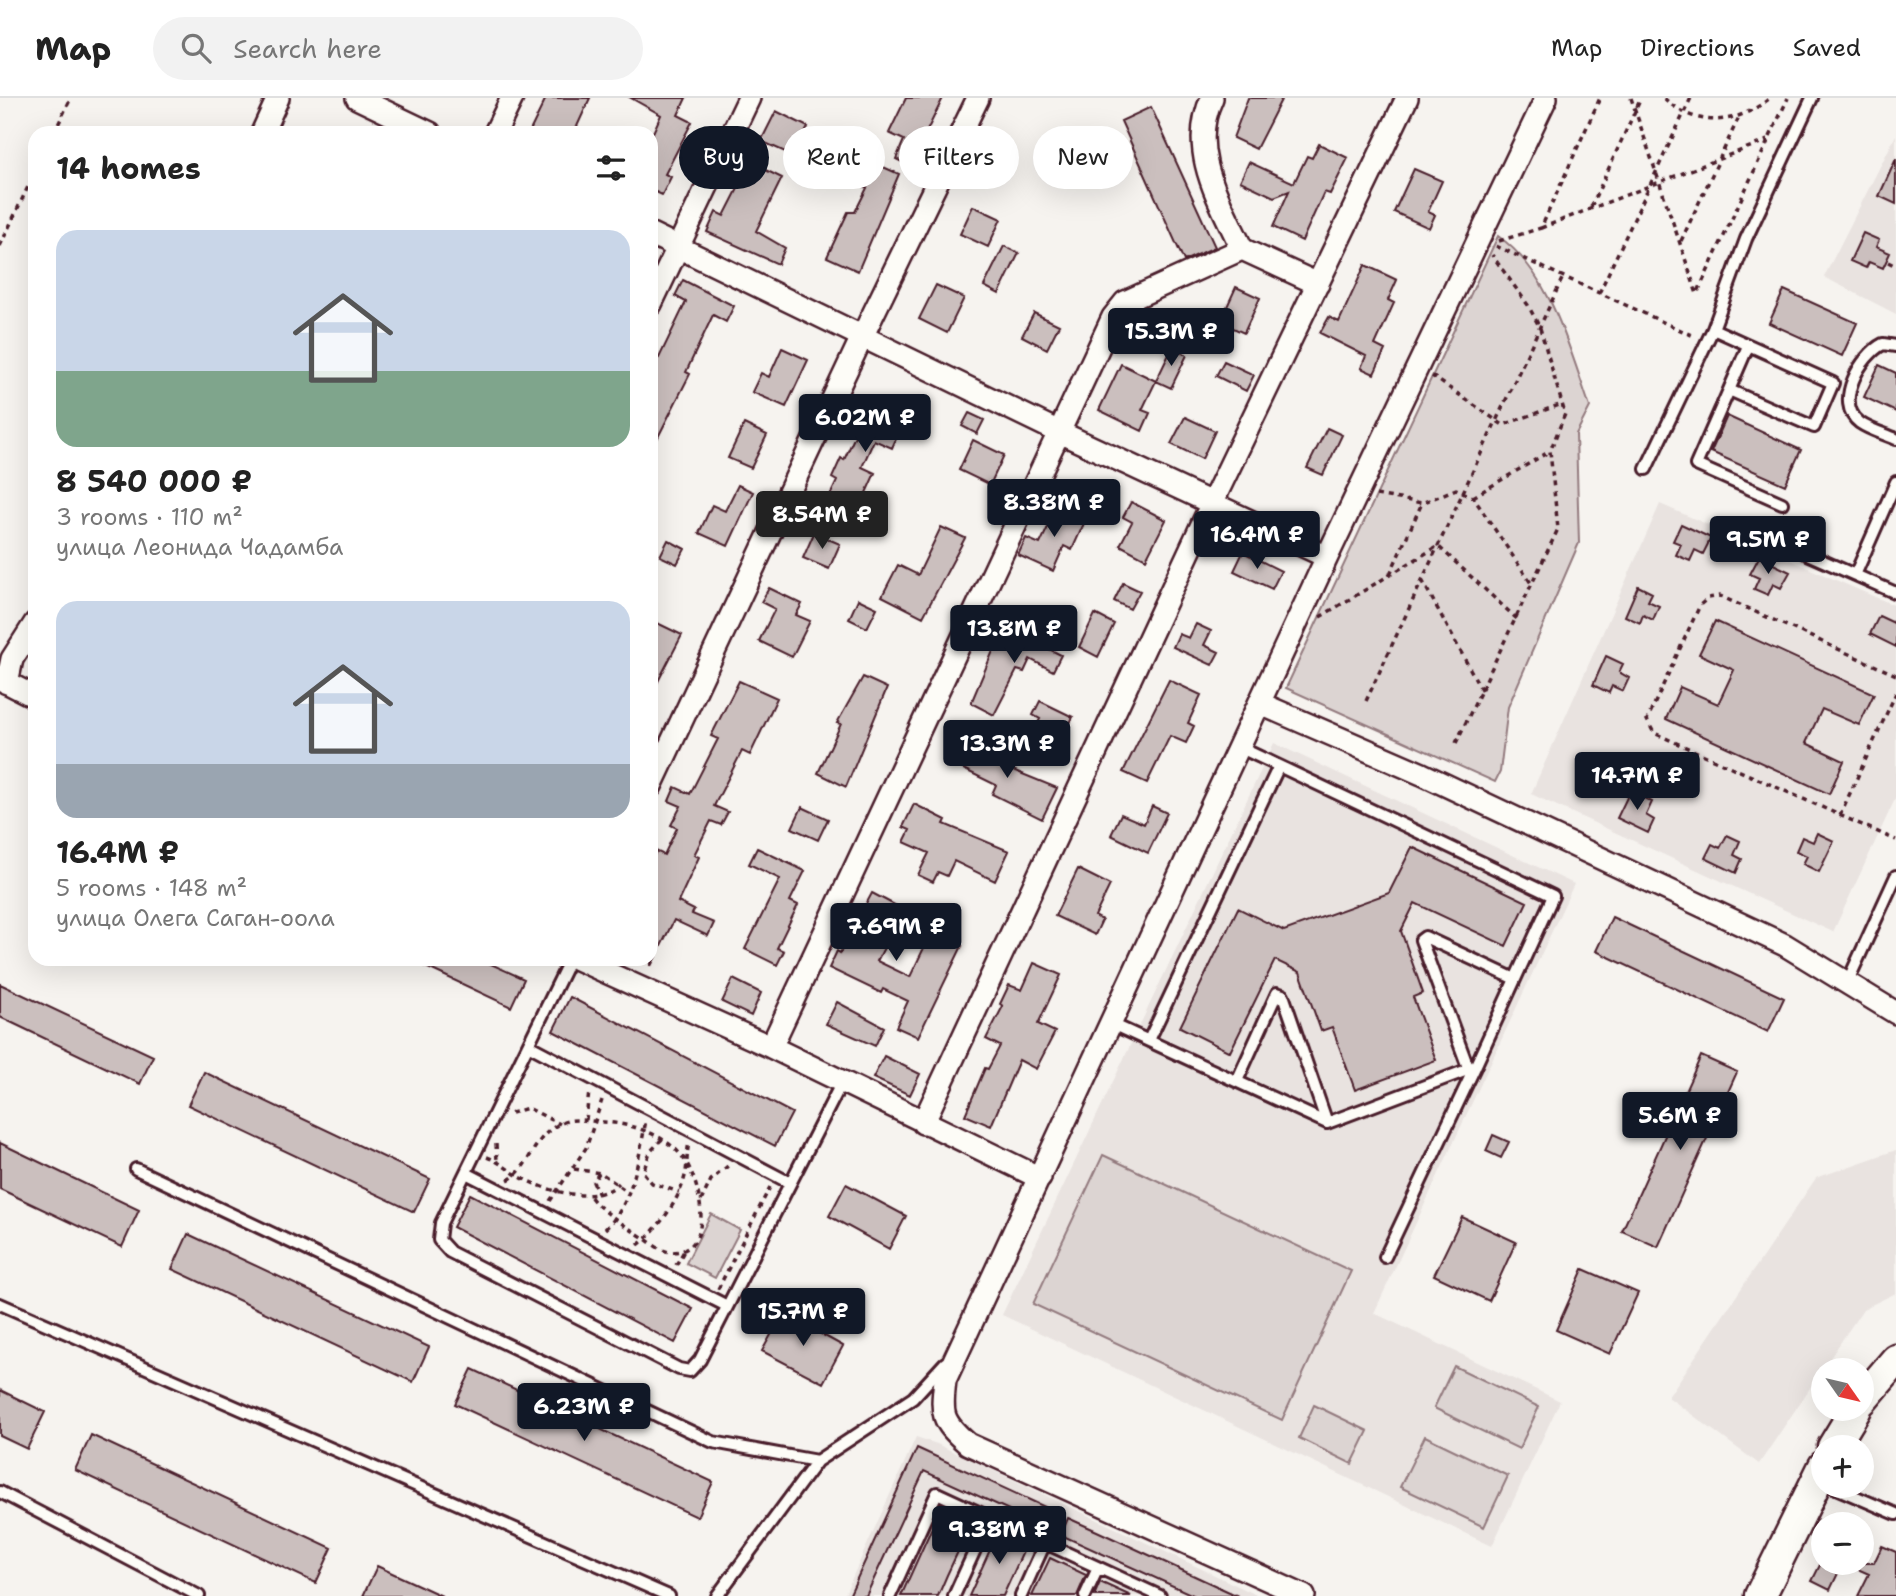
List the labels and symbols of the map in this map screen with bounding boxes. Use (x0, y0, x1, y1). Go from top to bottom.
pin: 15.3M ₽ (1106, 308, 1236, 368)
pin: 6.02M ₽ (800, 394, 930, 454)
pin: 8.38M ₽ (989, 480, 1119, 539)
pin: 8.54M ₽ (757, 491, 887, 551)
pin: 16.4M ₽ (1192, 512, 1322, 571)
pin: 9.5M ₽ (1711, 517, 1825, 576)
pin: 13.8M ₽ (949, 606, 1079, 665)
pin: 13.3M ₽ (942, 720, 1072, 780)
pin: 14.7M ₽ (1572, 752, 1702, 812)
pin: 7.69M ₽ (831, 904, 961, 963)
pin: 5.6M ₽ (1623, 1093, 1737, 1152)
pin: 15.7M ₽ (738, 1288, 868, 1348)
north arrow (1811, 1358, 1874, 1421)
pin: 6.23M ₽ (519, 1384, 649, 1443)
pin: 9.38M ₽ (934, 1506, 1064, 1566)

